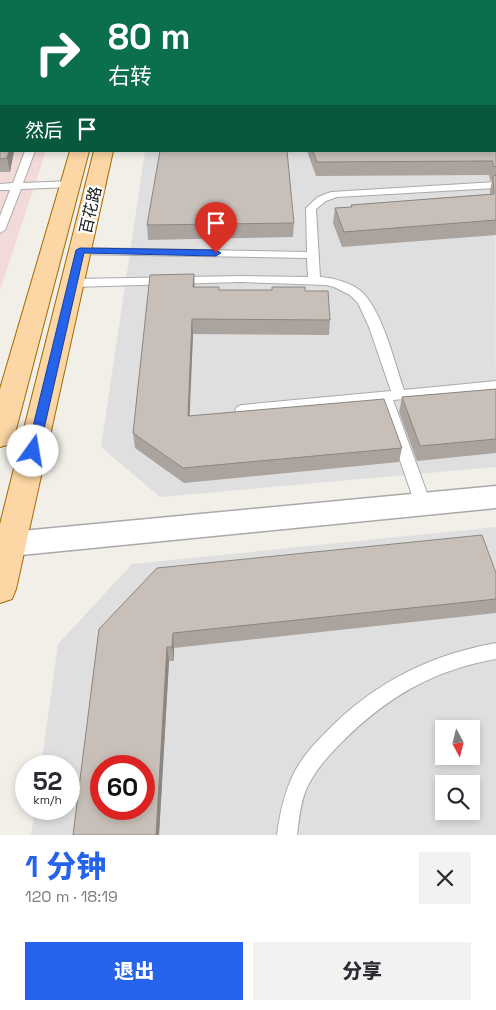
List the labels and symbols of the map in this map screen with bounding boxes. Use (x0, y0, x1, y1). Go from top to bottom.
street label: 百花路 (75, 184, 106, 236)
pin (195, 202, 237, 253)
position arrow (6.0, 424, 58.0, 476)
north arrow (435, 720, 480, 765)
speed limit sign: 60 (90, 755, 155, 820)

